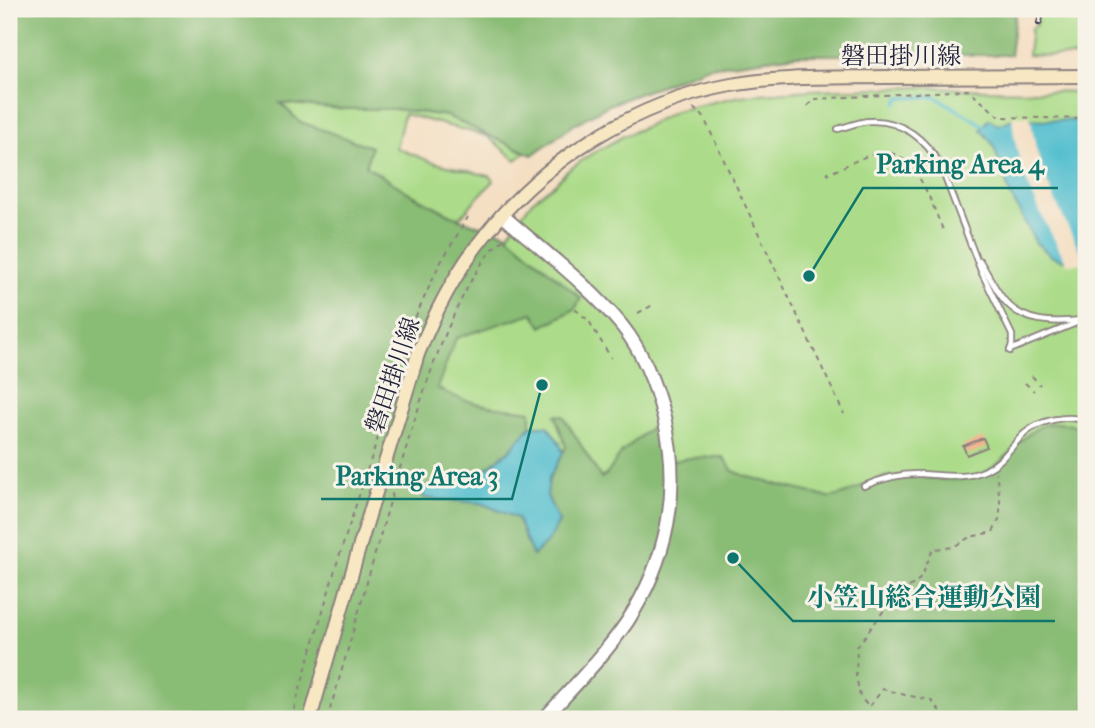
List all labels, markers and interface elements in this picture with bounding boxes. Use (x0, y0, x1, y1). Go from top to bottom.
street label: 磐田掛川線 (841, 42, 961, 70)
callout: Parking Area 4 (863, 141, 1058, 188)
text: Parking Area 4 (876, 149, 1045, 181)
street label: 磐田掛川線 (360, 314, 426, 436)
callout: Parking Area 3 (321, 452, 512, 499)
text: Parking Area 3 (336, 461, 498, 492)
callout: 小笠山総合運動公園 (793, 574, 1055, 621)
text: 小笠山総合運動公園 (807, 582, 1041, 613)

